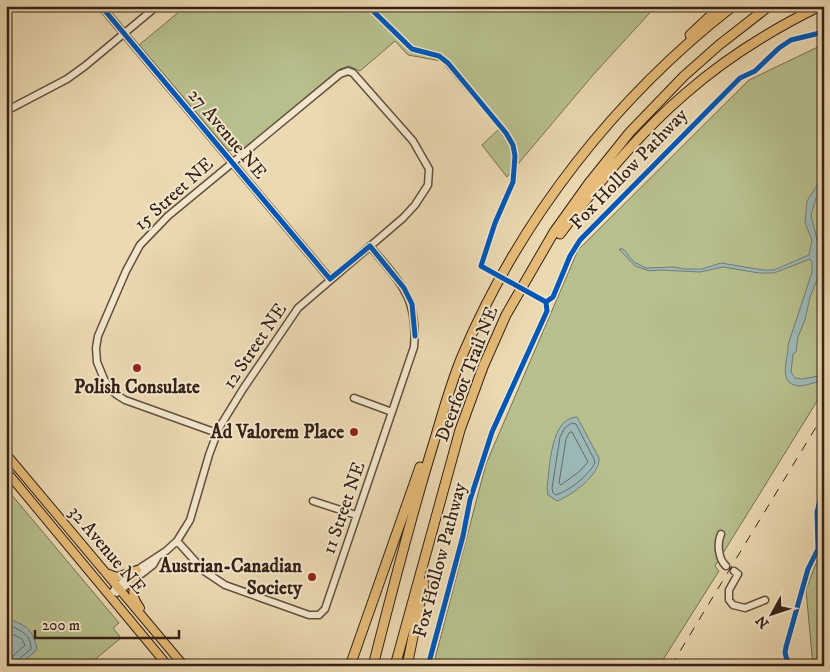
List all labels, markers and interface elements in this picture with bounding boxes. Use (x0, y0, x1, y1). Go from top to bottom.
street label: 27 Avenue NE (183, 84, 271, 184)
street label: Fox Hollow Pathway (565, 103, 693, 234)
street label: 15 Street NE (130, 153, 218, 235)
street label: 12 Street NE (218, 299, 292, 393)
street label: Deerfoot Trail NE (431, 303, 503, 445)
marker: Polish Consulate (131, 362, 143, 374)
place label: Polish Consulate (74, 376, 200, 399)
place label: Ad Valorem Place (210, 421, 344, 444)
marker: Ad Valorem Place (348, 426, 360, 438)
street label: 11 Street NE (317, 459, 371, 557)
street label: Fox Hollow Pathway (408, 479, 472, 640)
street label: 32 Avenue NE (63, 501, 151, 599)
place label: Austrian-Canadian Society (159, 555, 303, 600)
marker: Austrian-Canadian Society (306, 571, 318, 583)
north arrow (748, 590, 798, 640)
scale bar (35, 607, 179, 639)
text: N (752, 611, 773, 632)
text: 200 m (42, 616, 80, 635)

